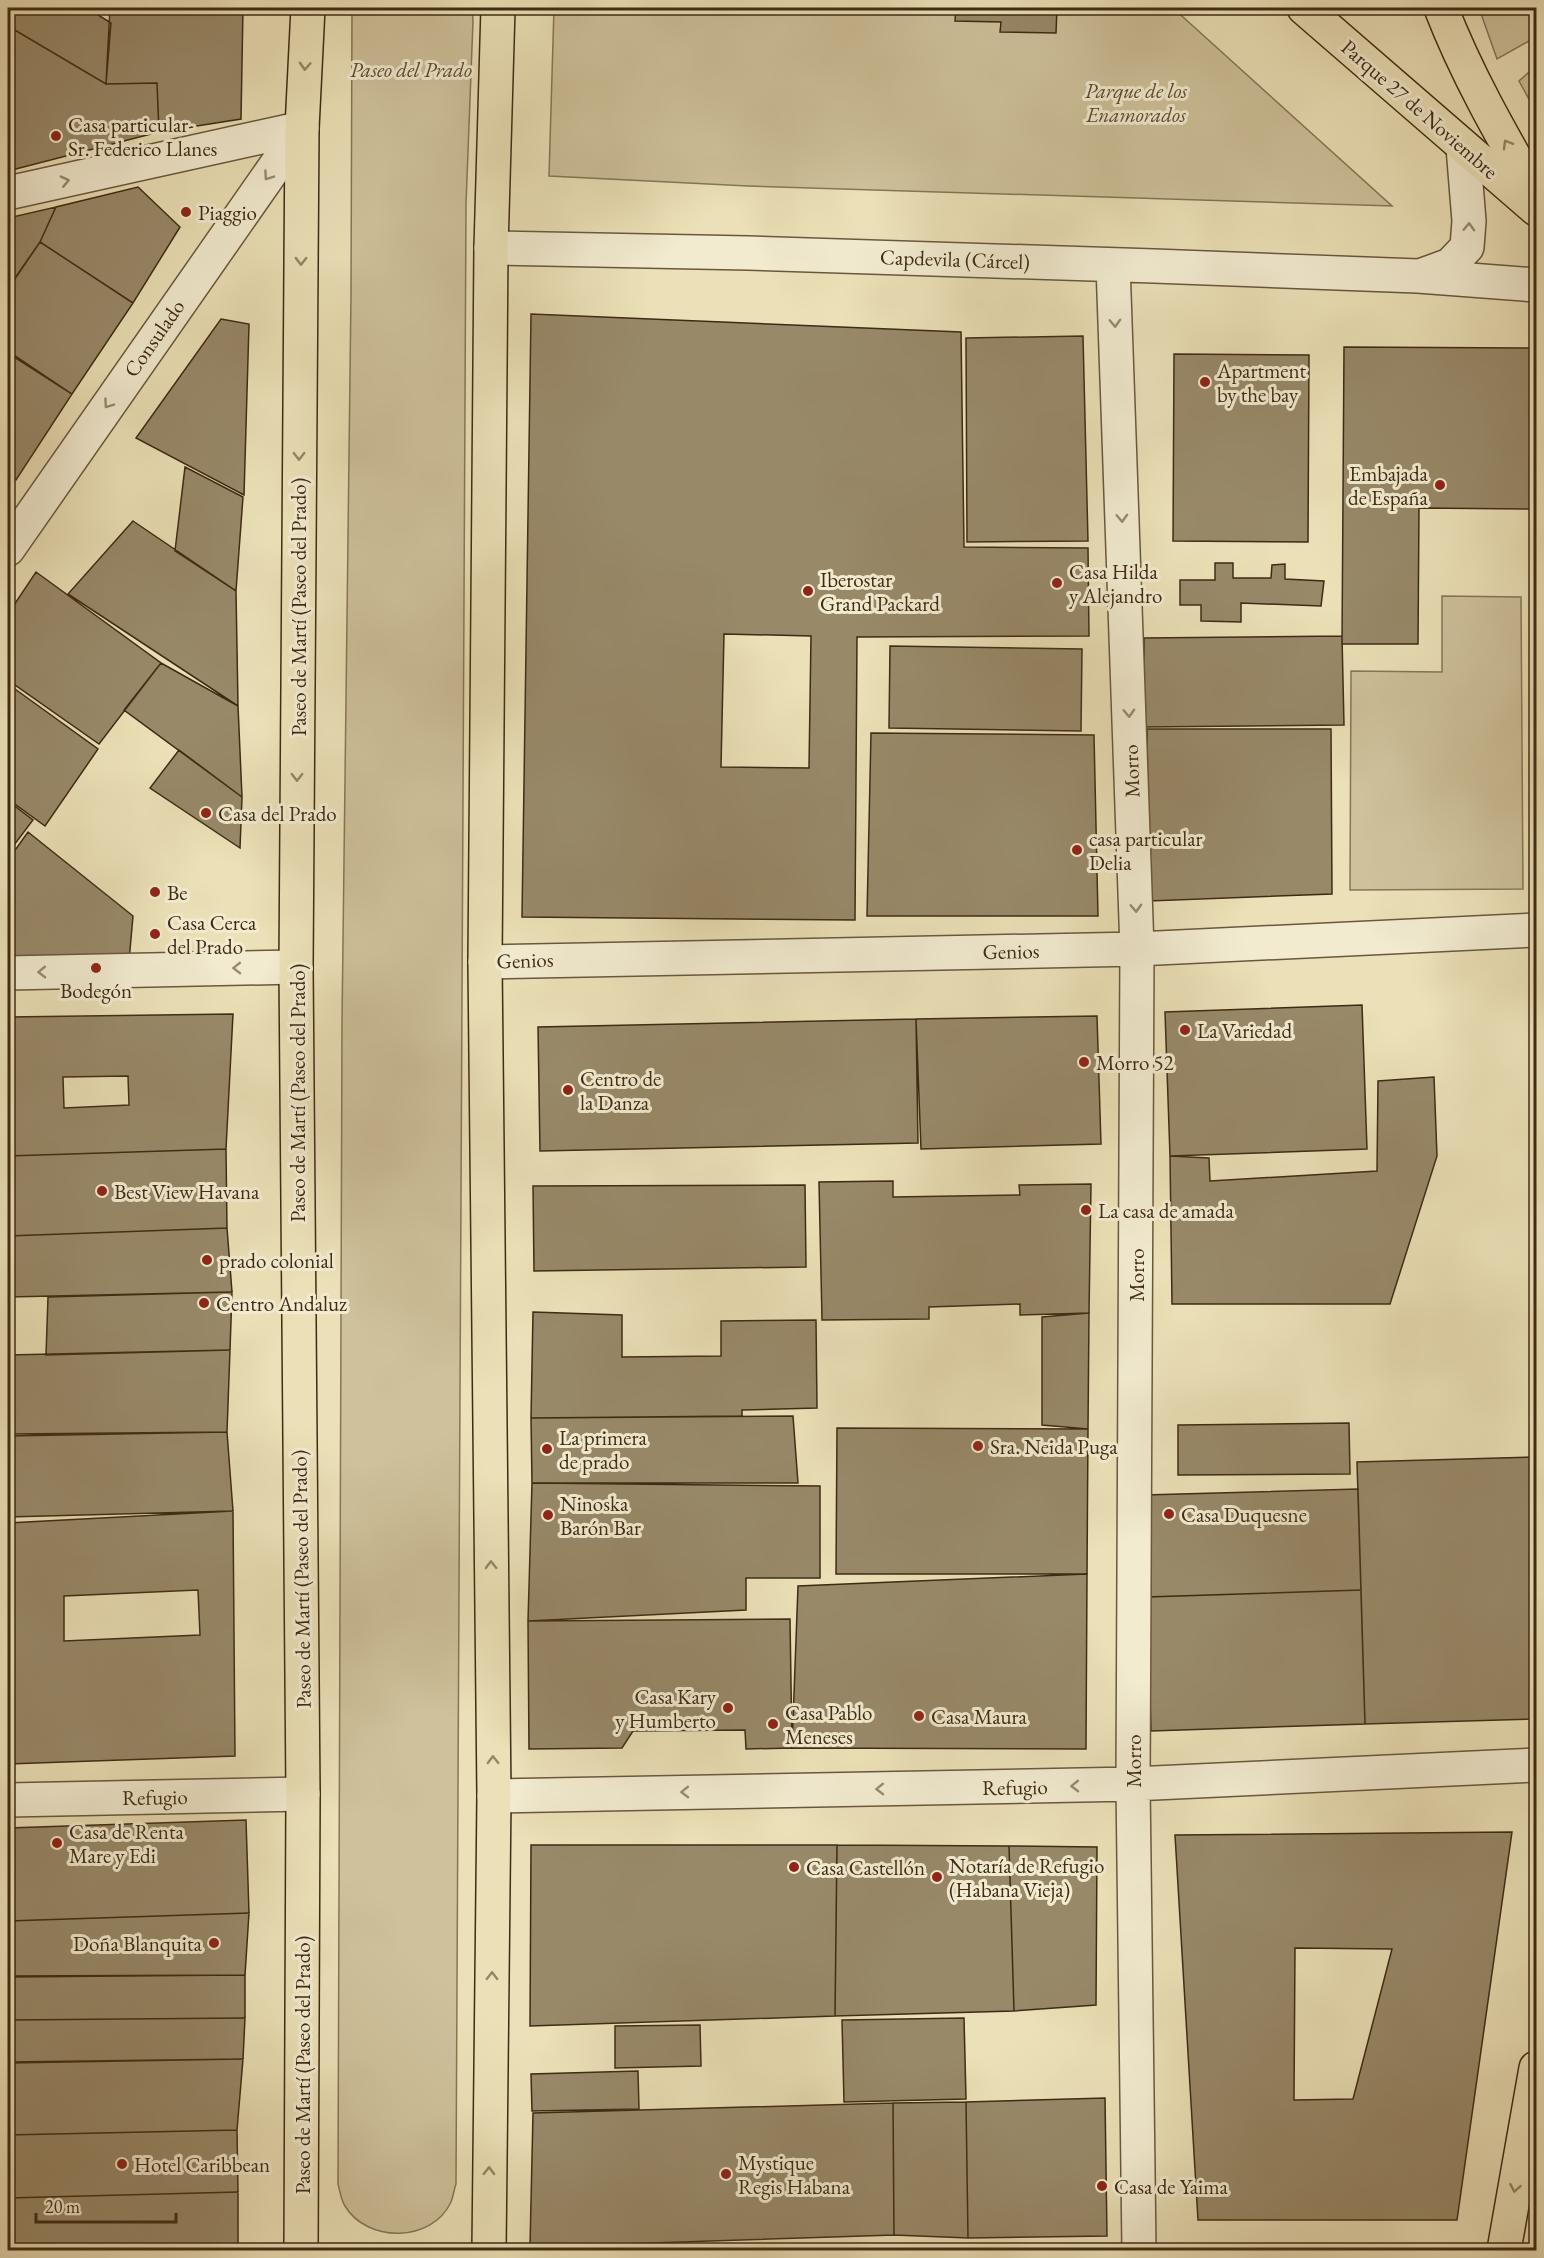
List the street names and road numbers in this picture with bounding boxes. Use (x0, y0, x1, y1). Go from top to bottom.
street label: Parque 27 de Noviembre (1336, 33, 1504, 185)
street label: Capdevila (Cárcel) (880, 243, 1030, 275)
street label: Consulado (118, 294, 190, 382)
street label: Paseo de Martí (Paseo del Prado) (285, 478, 312, 736)
street label: Morro (1117, 744, 1145, 798)
street label: Genios (982, 937, 1040, 965)
street label: Genios (496, 946, 554, 974)
street label: Paseo de Martí (Paseo del Prado) (284, 964, 311, 1222)
street label: Morro (1123, 1248, 1150, 1302)
street label: Paseo de Martí (Paseo del Prado) (285, 1449, 317, 1709)
street label: Morro (1120, 1734, 1147, 1788)
street label: Refugio (982, 1773, 1048, 1801)
street label: Refugio (122, 1783, 188, 1811)
street label: Paseo de Martí (Paseo del Prado) (289, 1936, 316, 2194)

